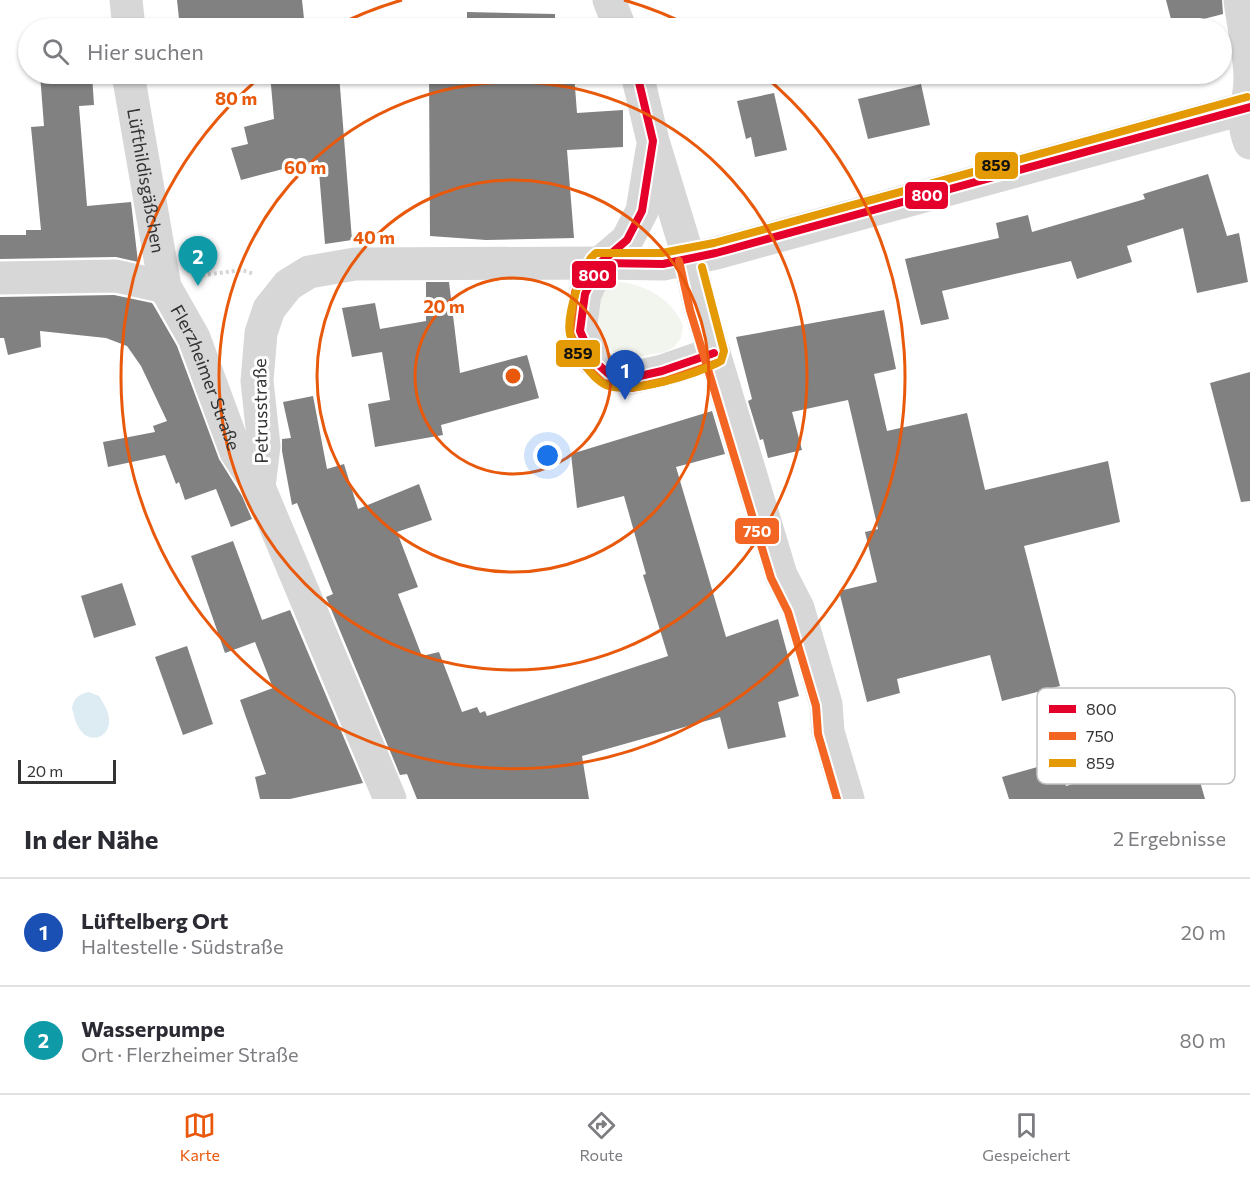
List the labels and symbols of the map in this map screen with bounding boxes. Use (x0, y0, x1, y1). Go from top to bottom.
text: 80 m (215, 87, 257, 109)
street label: Lüfthildisgäßchen (123, 106, 170, 255)
line badge: 859 (974, 151, 1019, 180)
text: 859 (981, 155, 1011, 174)
text: 60 m (284, 156, 326, 178)
line badge: 800 (904, 181, 949, 210)
text: 800 (911, 185, 943, 204)
text: 40 m (353, 226, 395, 248)
pin: 2 (178, 236, 218, 286)
line badge: 800 (571, 260, 617, 289)
text: 800 (578, 265, 610, 284)
text: 20 m (423, 295, 465, 317)
street label: Flerzheimer Straße (166, 301, 245, 453)
line badge: 859 (555, 339, 601, 368)
text: 859 (563, 343, 593, 362)
pin: 1 (606, 350, 644, 400)
street label: Petrusstraße (248, 358, 272, 464)
centre of rings (503, 366, 523, 386)
your location (533, 441, 562, 470)
line badge: 750 (734, 517, 780, 545)
text: 750 (743, 521, 771, 540)
legend (1037, 688, 1235, 784)
text: 800 (1086, 699, 1117, 718)
text: 750 (1086, 726, 1114, 745)
text: 859 (1086, 753, 1115, 772)
scale bar (18, 757, 116, 784)

